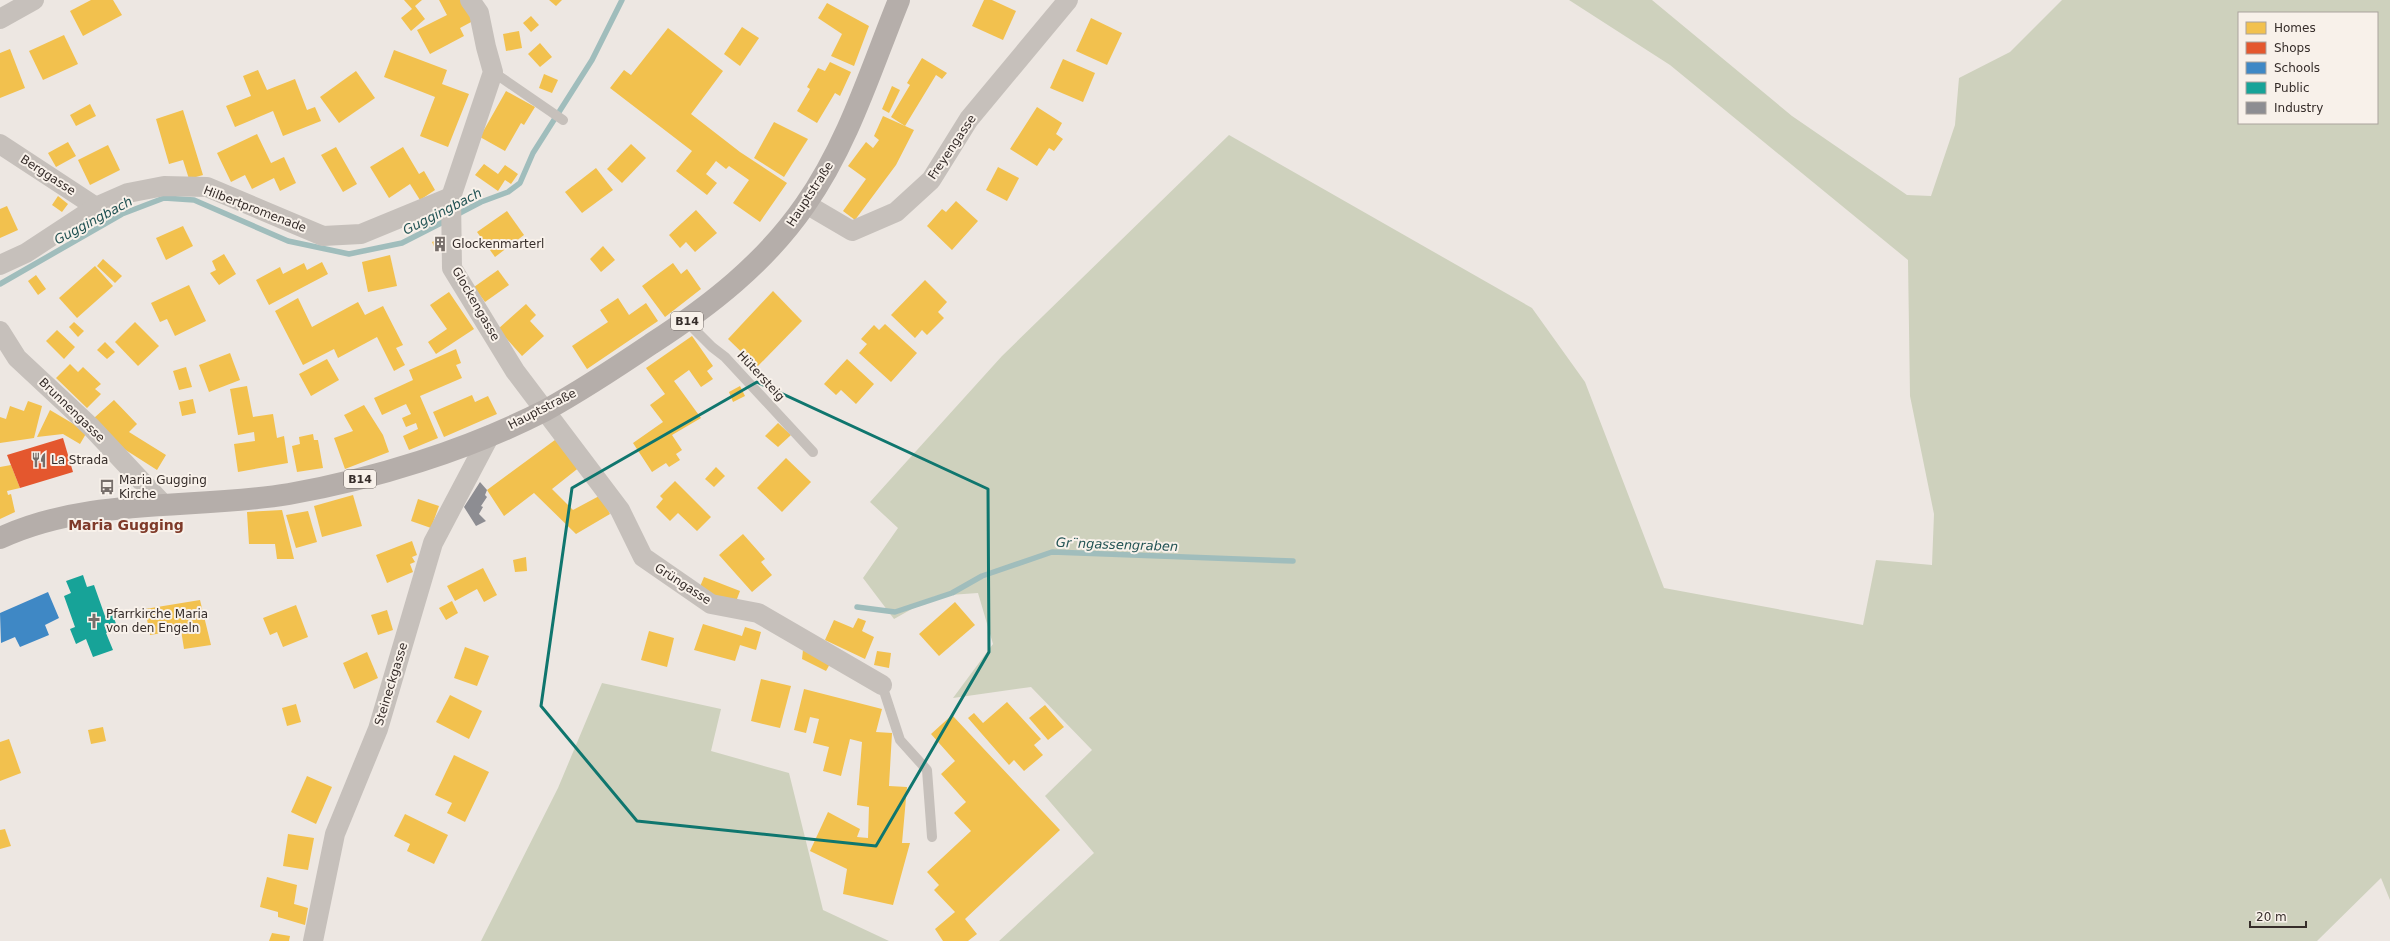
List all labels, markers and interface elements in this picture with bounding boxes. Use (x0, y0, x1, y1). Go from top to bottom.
legend (2238, 12, 2378, 124)
text: Homes (2274, 21, 2316, 35)
text: Shops (2274, 41, 2310, 55)
text: Schools (2274, 61, 2320, 75)
text: Public (2274, 81, 2310, 95)
text: Industry (2274, 101, 2323, 115)
street label: Freyengasse (925, 112, 979, 182)
street label: Berggasse (18, 152, 78, 198)
street label: Hauptstraße (784, 159, 836, 229)
street label: Hilbertpromenade (202, 183, 308, 235)
water label: Guggingbach (400, 185, 484, 238)
water label: Guggingbach (52, 194, 135, 247)
building icon: Glockenmarterl (431, 235, 449, 253)
place label: Glockenmarterl (452, 237, 544, 251)
street label: Glockengasse (449, 265, 503, 343)
road number: B14 (671, 312, 703, 330)
street label: Hütersteig (734, 348, 788, 404)
street label: Brunnengasse (36, 375, 108, 445)
street label: Hauptstraße (506, 386, 578, 432)
restaurant icon: La Strada (30, 451, 48, 469)
place label: La Strada (51, 453, 108, 467)
road number: B14 (344, 470, 376, 488)
place label: Maria Gugging Kirche (119, 473, 207, 501)
bus stop icon: Maria Gugging Kirche (98, 478, 116, 496)
district label: Maria Gugging (68, 517, 184, 533)
water label: Gr¨ngassengraben (1056, 535, 1178, 554)
street label: Grüngasse (652, 561, 714, 607)
place label: Pfarrkirche Maria von den Engeln (106, 607, 208, 635)
church icon: Pfarrkirche Maria von den Engeln (85, 612, 103, 630)
street label: Steineckgasse (372, 641, 410, 727)
scale bar (2250, 903, 2306, 929)
text: 20 m (2256, 910, 2287, 924)

